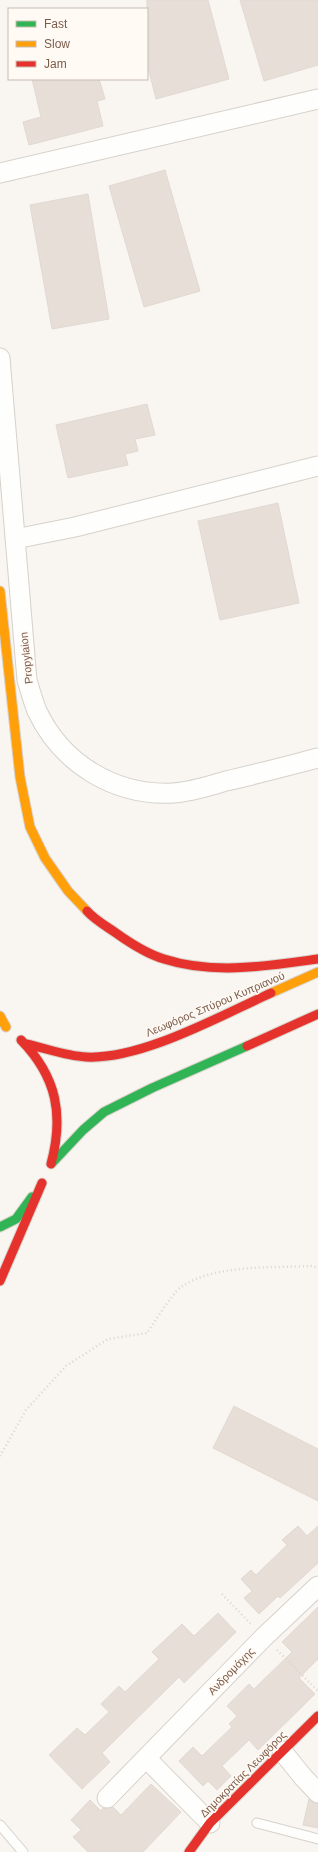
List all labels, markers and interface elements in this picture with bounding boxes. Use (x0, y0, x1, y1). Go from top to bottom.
legend (8, 8, 148, 80)
text: Fast (44, 17, 68, 31)
text: Slow (44, 37, 70, 51)
text: Jam (44, 57, 67, 71)
street label: Propylaion (17, 632, 35, 684)
street label: Λεωφόρος Σπύρου Κυπριανού (144, 969, 286, 1039)
street label: Ανδρομάχης (205, 1645, 257, 1697)
street label: Δημοκρατίας Λεωφόρος (197, 1728, 289, 1820)

